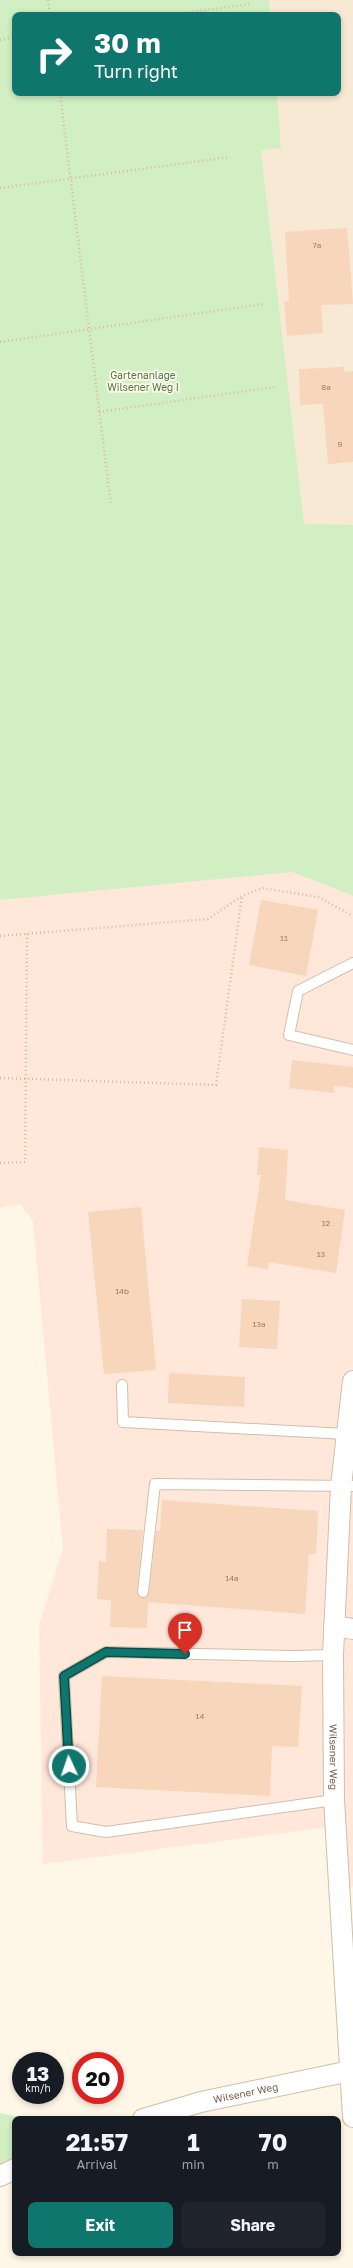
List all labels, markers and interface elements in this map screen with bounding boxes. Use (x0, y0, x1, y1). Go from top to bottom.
text: 30 m (94, 26, 161, 59)
icon: right (28, 28, 80, 80)
text: Turn right (94, 60, 178, 82)
house number: 7a (313, 240, 321, 250)
park label: Gartenanlage Wilsener Weg I (107, 369, 179, 393)
house number: 8a (321, 382, 331, 392)
house number: 9 (338, 439, 343, 449)
house number: 11 (280, 933, 288, 943)
house number: 12 (322, 1218, 331, 1228)
house number: 13 (317, 1249, 326, 1259)
house number: 14b (115, 1286, 129, 1296)
house number: 13a (252, 1319, 266, 1329)
house number: 14a (225, 1573, 239, 1583)
pin (168, 1613, 202, 1654)
icon: arrive (174, 1619, 196, 1641)
house number: 14 (196, 1711, 204, 1721)
street label: Wilsener Weg (327, 1724, 340, 1790)
position arrow (48, 1745, 90, 1787)
speed limit sign: 20 (72, 2052, 124, 2104)
text: 13 (27, 2061, 49, 2085)
street label: Wilsener Weg (212, 2080, 279, 2105)
text: km/h (25, 2082, 51, 2094)
text: 21:57 (66, 2127, 128, 2156)
text: 1 (187, 2127, 200, 2156)
text: 70 (259, 2127, 287, 2156)
text: Arrival (77, 2156, 117, 2172)
text: min (182, 2156, 205, 2172)
text: m (267, 2156, 279, 2172)
button: Exit (28, 2202, 173, 2248)
button: Share (181, 2202, 325, 2248)

